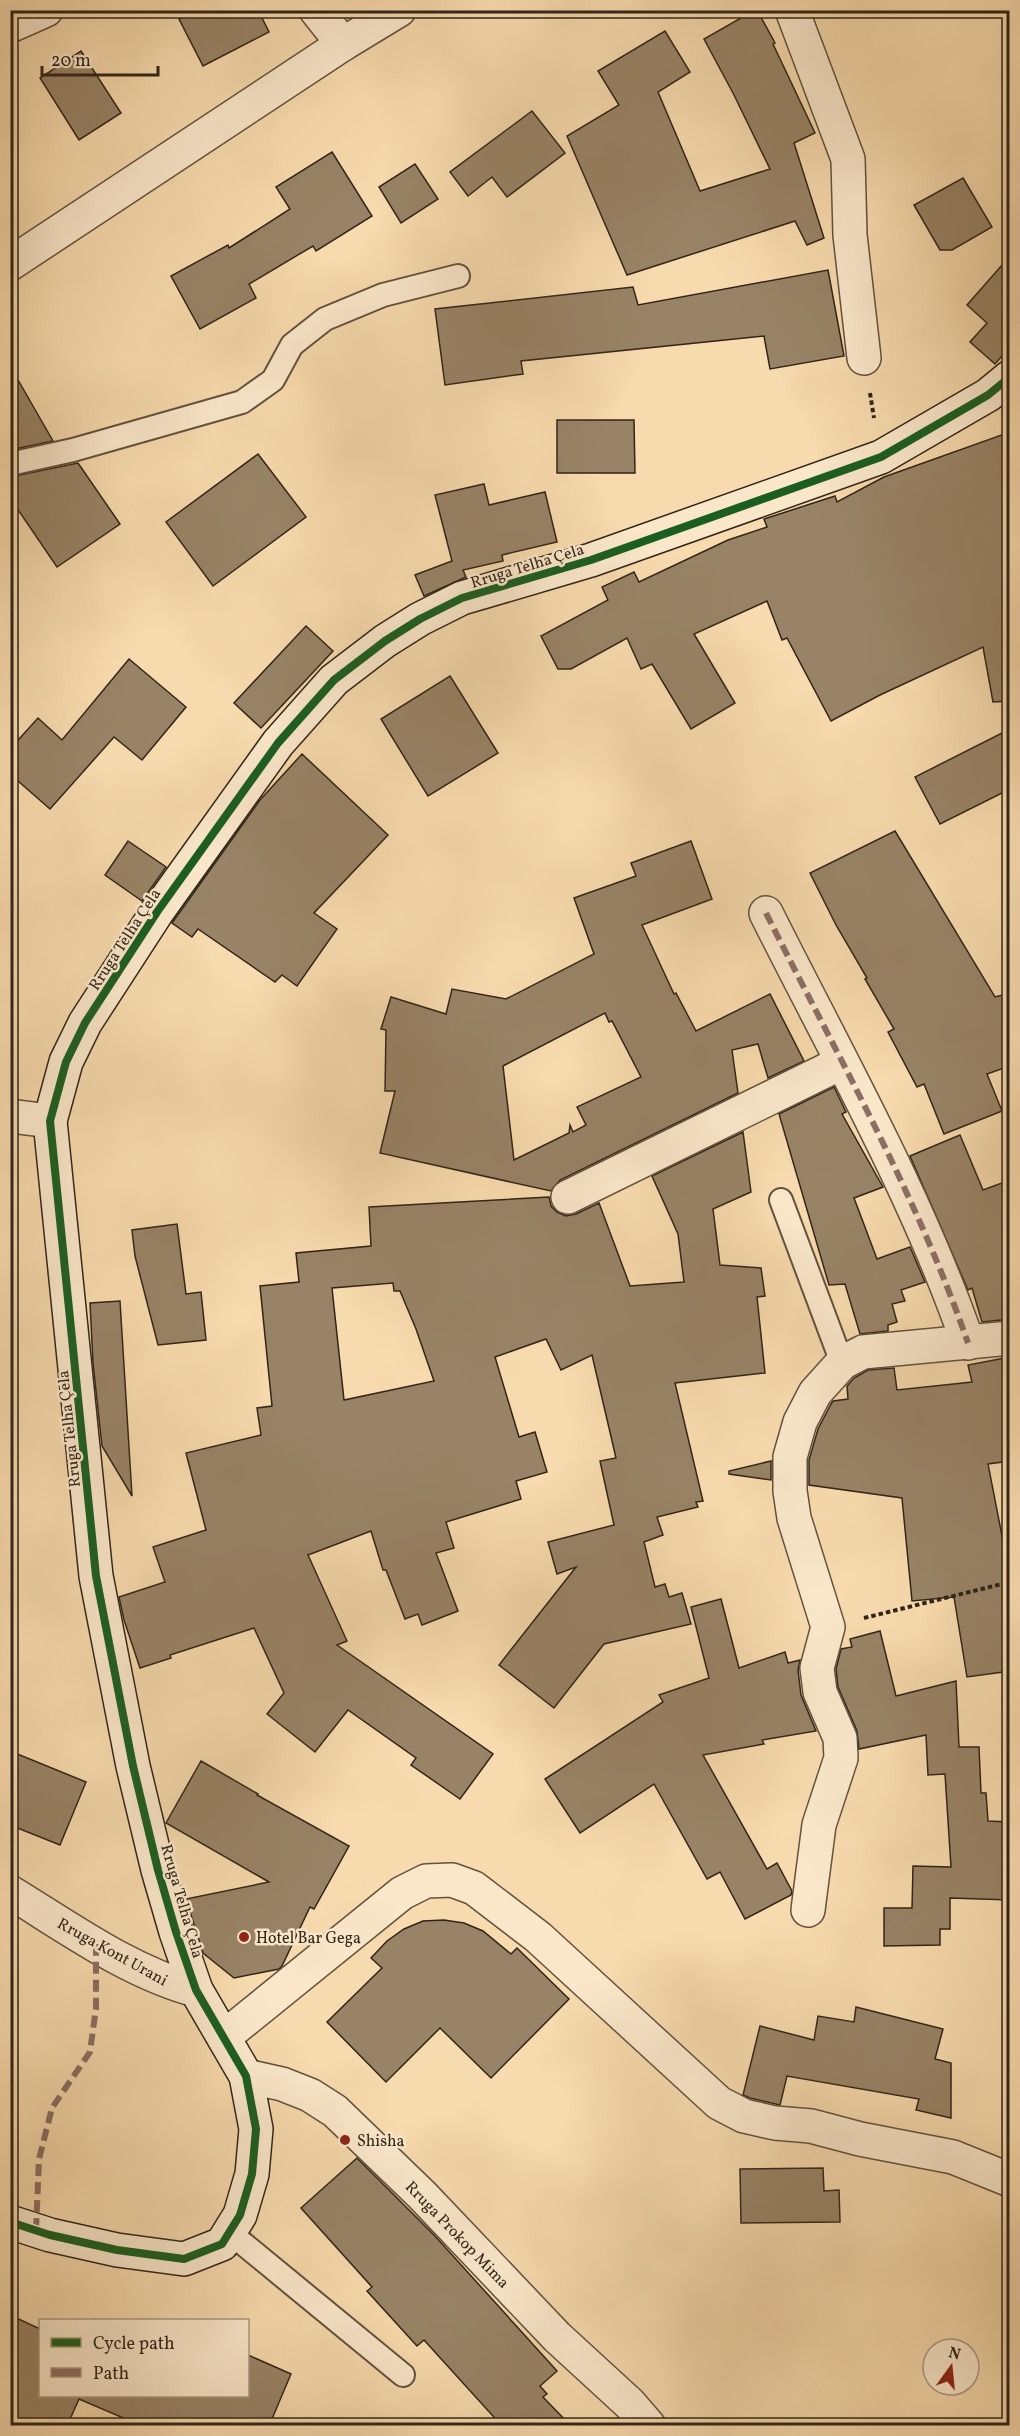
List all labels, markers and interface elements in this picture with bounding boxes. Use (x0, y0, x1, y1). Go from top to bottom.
scale bar (42, 39, 158, 77)
text: 20 m (51, 49, 91, 74)
street label: Rruga Telha Çela (468, 539, 587, 595)
street label: Rruga Telha Çela (84, 885, 167, 995)
street label: Rruga Telha Çela (53, 1369, 87, 1488)
street label: Rruga Telha Çela (154, 1842, 208, 1961)
street label: Rruga Kont Urani (53, 1913, 171, 1992)
place label: Hotel Bar Gega (256, 1928, 361, 1950)
marker: Hotel Bar Gega (237, 1930, 251, 1944)
place label: Shisha (357, 2131, 405, 2153)
marker: Shisha (338, 2133, 352, 2147)
street label: Rruga Prokop Mima (399, 2177, 514, 2294)
legend (39, 2319, 249, 2397)
text: Cycle path (93, 2332, 175, 2357)
north arrow (921, 2337, 981, 2397)
text: N (946, 2342, 963, 2367)
text: Path (93, 2362, 129, 2387)

